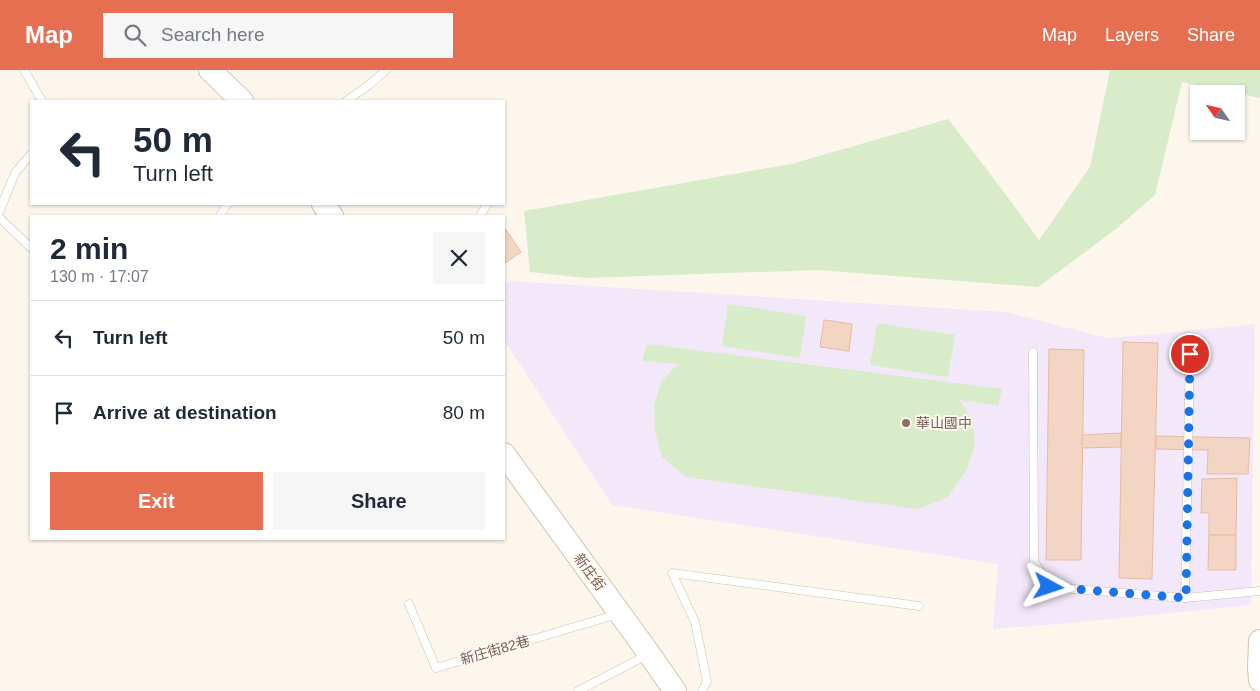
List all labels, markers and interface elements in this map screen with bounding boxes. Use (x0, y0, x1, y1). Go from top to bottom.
search box (103, 13, 453, 58)
text: Map (25, 21, 73, 48)
icon: search (121, 21, 149, 49)
text: Search here (161, 24, 265, 45)
text: Map (1042, 25, 1077, 45)
text: Layers (1105, 25, 1159, 45)
text: Share (1187, 25, 1235, 45)
north arrow (1190, 85, 1245, 140)
map controls (1190, 85, 1245, 140)
icon: left (50, 120, 115, 185)
text: 50 m (133, 120, 213, 159)
text: Turn left (133, 161, 213, 186)
text: 2 min (50, 232, 128, 265)
button: close (433, 232, 485, 284)
text: 130 m · 17:07 (50, 268, 149, 285)
icon: left (50, 324, 78, 352)
text: Turn left (93, 327, 168, 348)
text: 50 m (443, 327, 485, 348)
pin (1169, 333, 1211, 375)
icon: arrive (1176, 340, 1204, 368)
icon: arrive (50, 399, 78, 427)
text: Arrive at destination (93, 402, 277, 423)
text: 80 m (443, 402, 485, 423)
place label: 華山國中 (916, 415, 972, 431)
marker: 華山國中 (900, 417, 912, 429)
button: Exit (50, 472, 263, 530)
button: Share (273, 472, 485, 530)
street label: 新庄街 (571, 550, 609, 594)
position arrow (1022, 560, 1074, 612)
street label: 新庄街82巷 (458, 632, 532, 668)

